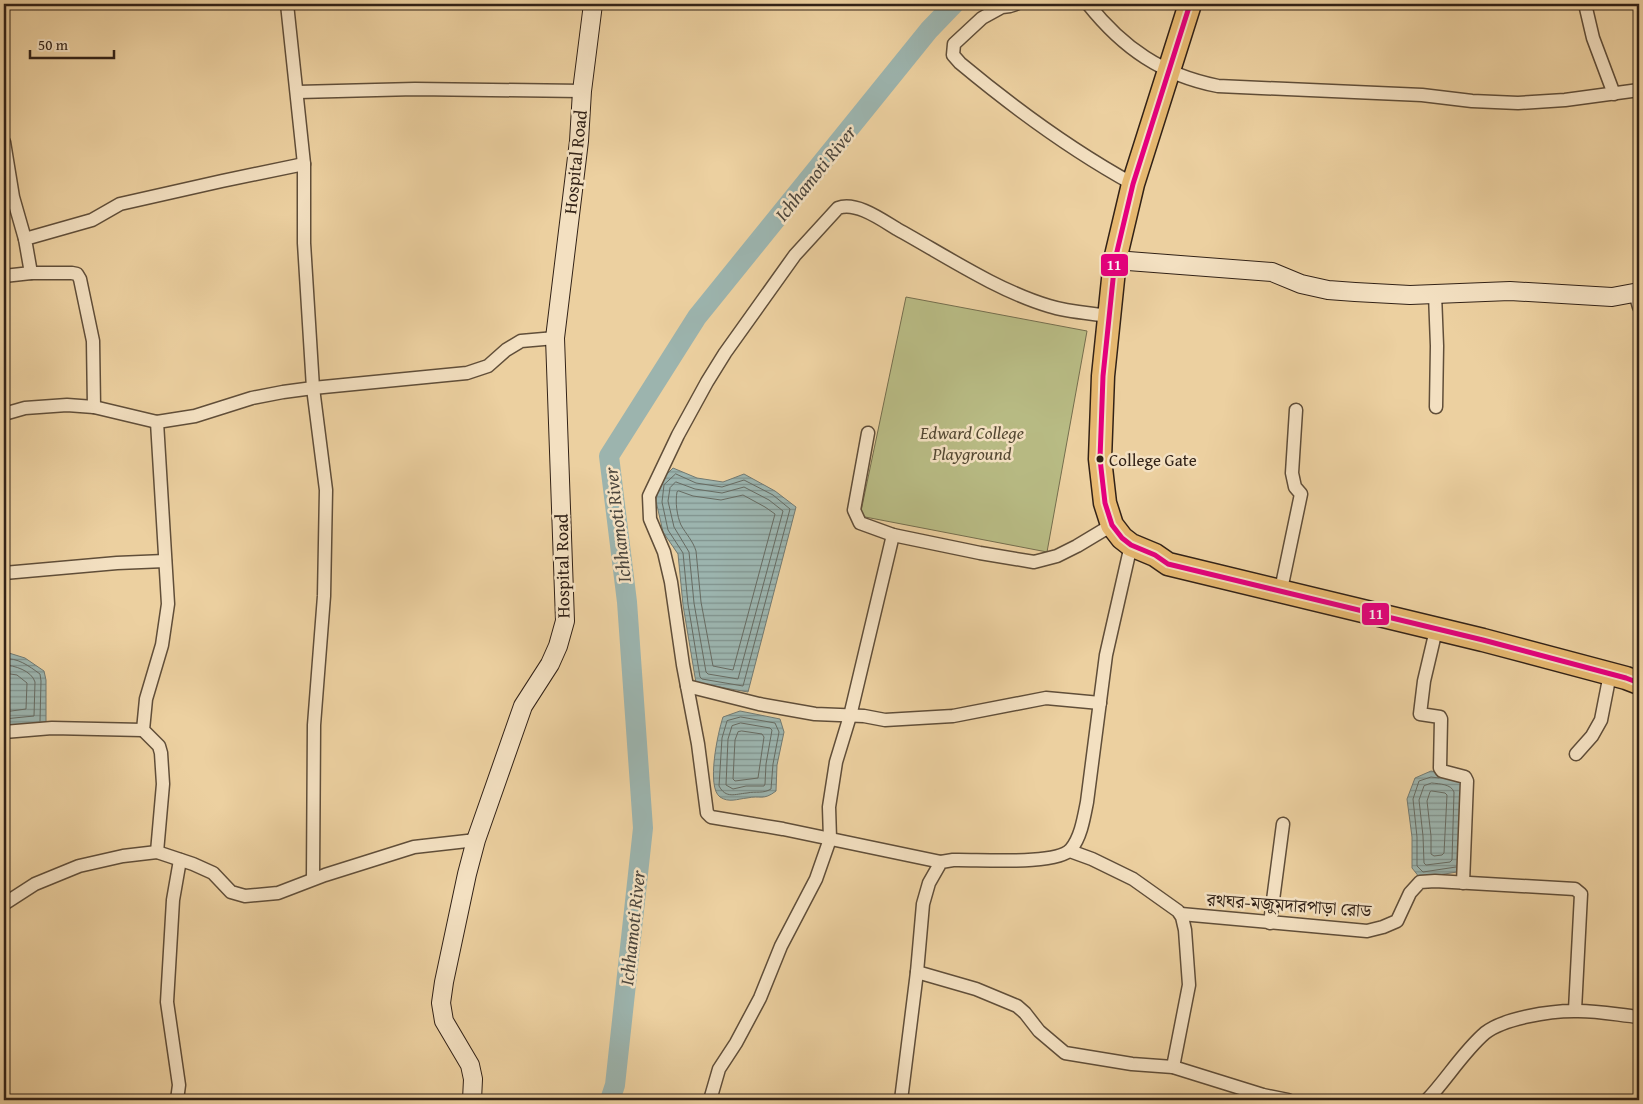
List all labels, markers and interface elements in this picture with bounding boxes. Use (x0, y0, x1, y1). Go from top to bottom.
scale bar (30, 28, 114, 60)
text: 50 m (38, 34, 69, 55)
street label: Hospital Road (556, 108, 594, 215)
water label: Ichhamoti River (768, 118, 863, 227)
line badge: 11 (1100, 253, 1129, 277)
text: 11 (1107, 255, 1121, 275)
park label: Edward College Playground (919, 419, 1024, 467)
place label: College Gate (1109, 447, 1197, 472)
marker: College Gate (1095, 454, 1105, 464)
water label: Ichhamoti River (596, 465, 638, 584)
street label: Hospital Road (548, 513, 576, 619)
line badge: 11 (1361, 602, 1390, 626)
text: 11 (1369, 604, 1383, 624)
water label: Ichhamoti River (612, 868, 652, 987)
street label: রথঘর-মজুমদারপাড়া রোড (1205, 886, 1373, 924)

